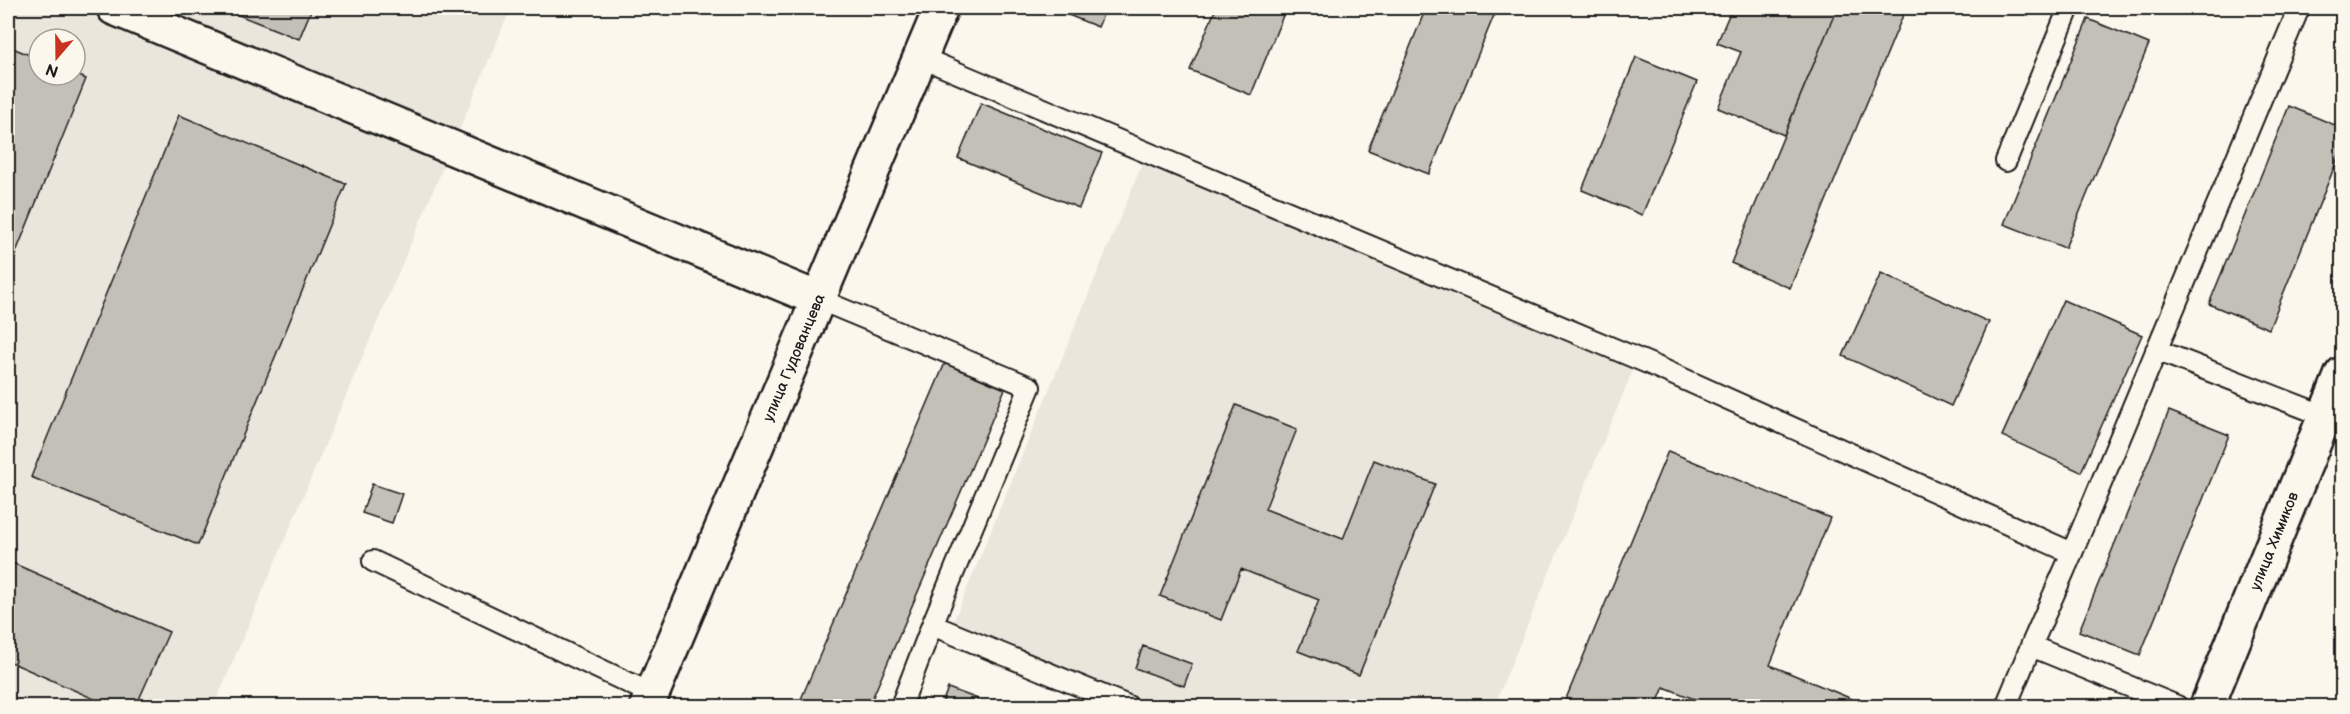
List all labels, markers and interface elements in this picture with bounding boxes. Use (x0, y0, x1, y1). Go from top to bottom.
north arrow (27, 27, 87, 87)
text: N (43, 59, 61, 81)
street label: улица Гудованцева (758, 291, 829, 424)
street label: улица Химиков (2246, 489, 2303, 593)

